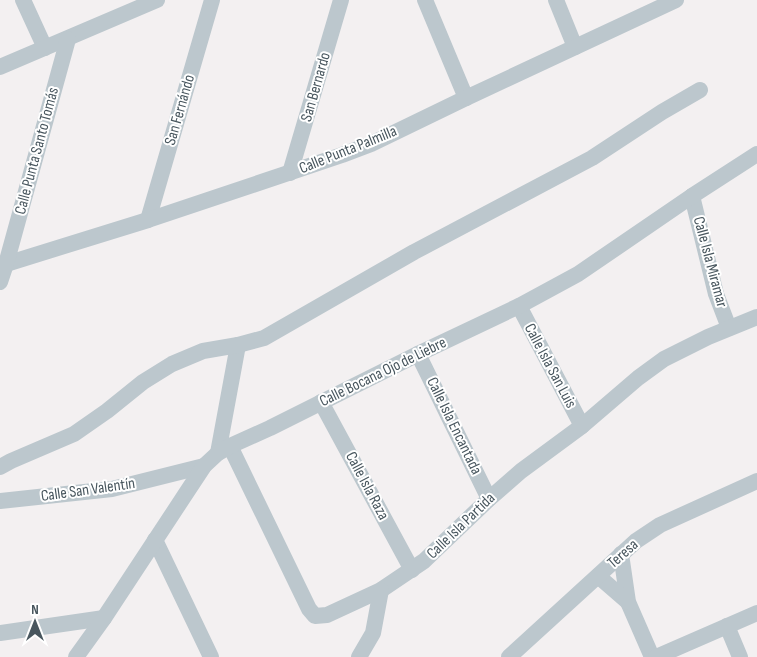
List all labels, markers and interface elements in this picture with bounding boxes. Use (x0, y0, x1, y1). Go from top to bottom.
street label: San Bernardo (297, 50, 335, 124)
street label: San Fernándo (161, 73, 199, 147)
street label: Calle Punta Santo Tomás (11, 85, 63, 217)
street label: Calle Punta Palmilla (296, 122, 400, 178)
street label: Calle Isla Miramar (689, 215, 731, 310)
street label: Calle Isla San Luis (520, 320, 580, 412)
street label: Calle Bocana Ojo de Liebre (317, 333, 449, 411)
street label: Calle Isla Encantada (422, 374, 486, 478)
street label: Calle Isla Raza (341, 449, 393, 523)
street label: Calle San Valentín (40, 474, 136, 506)
street label: Calle Isla Partida (423, 489, 499, 563)
street label: Teresa (604, 536, 642, 572)
north arrow (10, 597, 60, 647)
text: N (31, 601, 39, 618)

